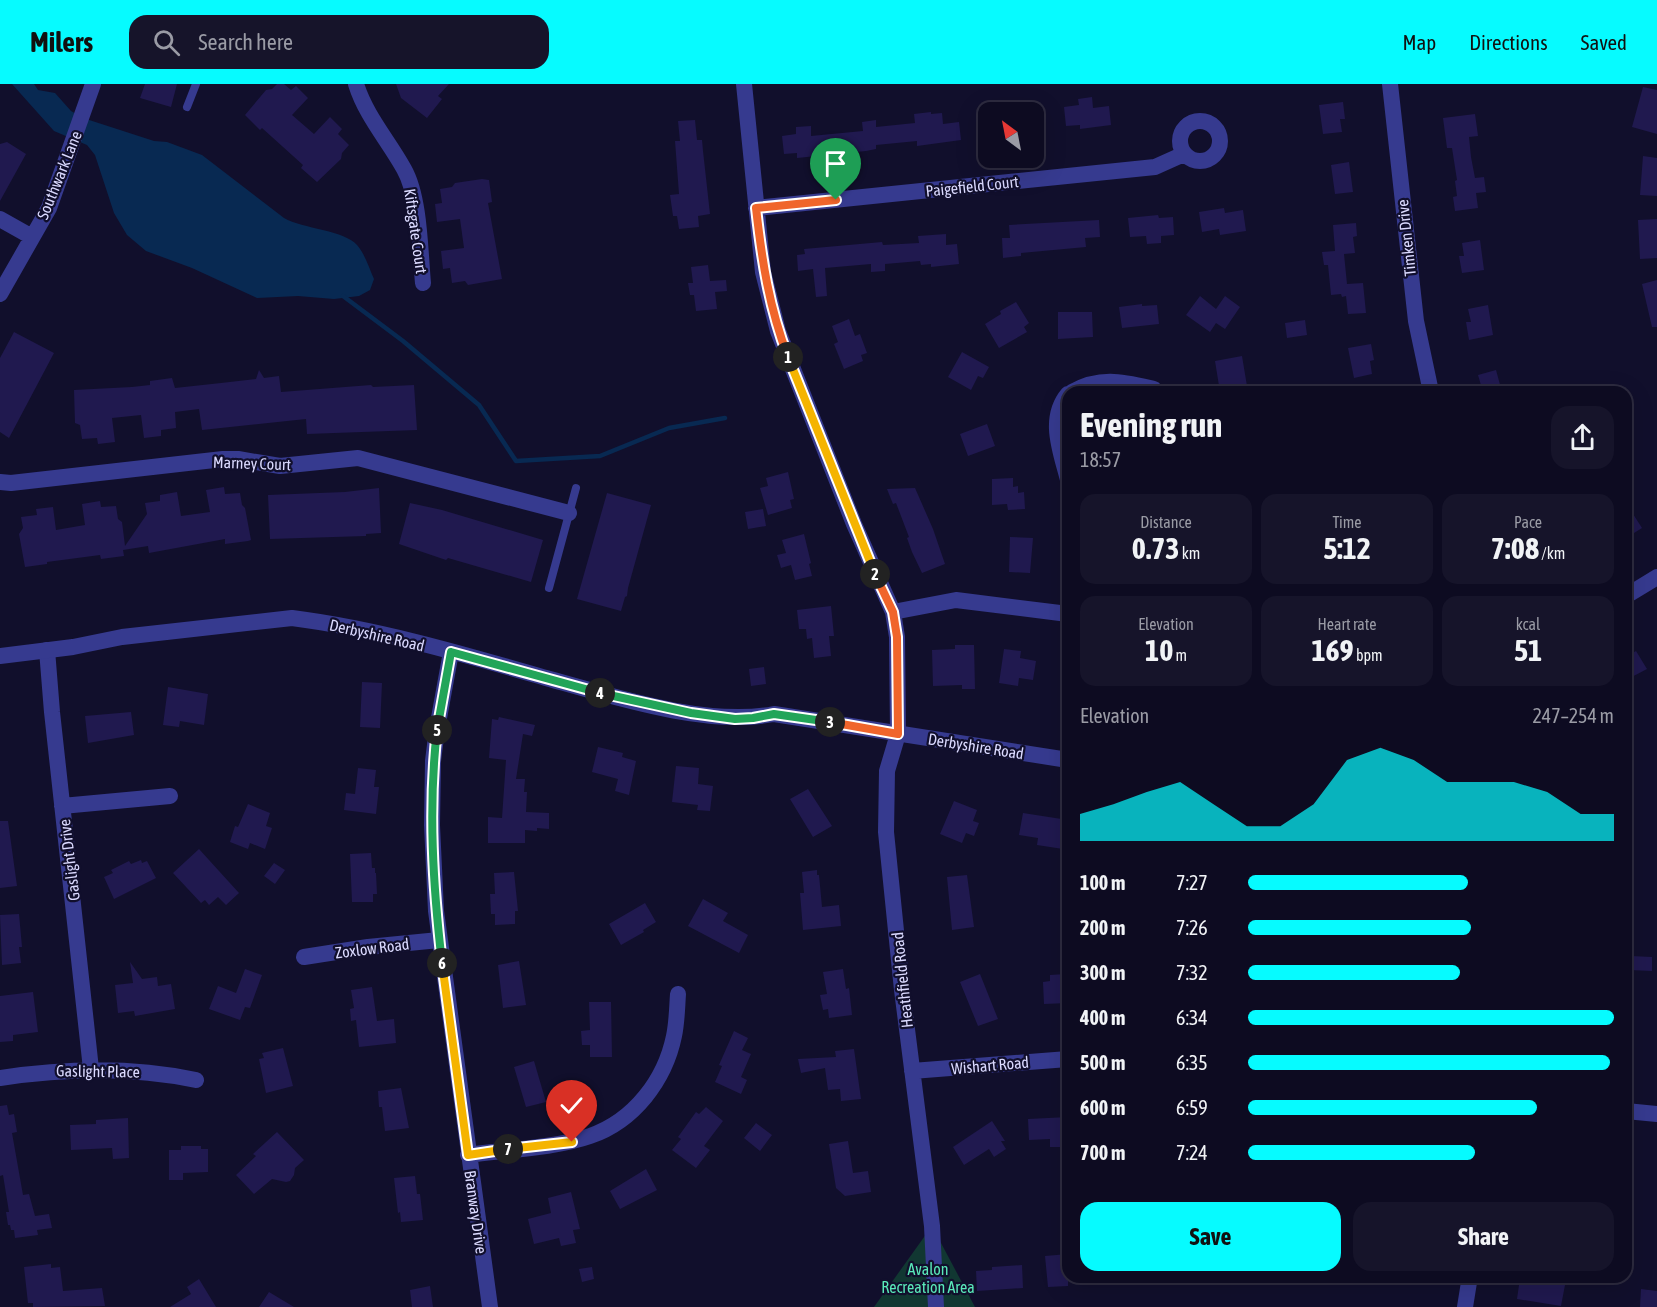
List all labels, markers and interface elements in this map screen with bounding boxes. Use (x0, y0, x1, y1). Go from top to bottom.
search box (129, 15, 549, 69)
text: Milers (30, 26, 93, 58)
icon: search (150, 26, 183, 59)
text: Search here (198, 29, 293, 55)
text: Map (1402, 30, 1436, 54)
text: Directions (1469, 30, 1548, 54)
text: Saved (1581, 30, 1627, 54)
north arrow (978, 102, 1044, 168)
map controls (978, 102, 1044, 168)
street label: Southwark Lane (33, 128, 85, 222)
pin (810, 138, 861, 200)
icon: arrive (819, 147, 852, 180)
street label: Paigefield Court (925, 172, 1020, 201)
street label: Kiftsgate Court (400, 187, 431, 275)
street label: Timken Drive (1393, 199, 1419, 277)
pin: 1 (773, 342, 803, 372)
text: 1 (784, 348, 792, 366)
text: Evening run (1080, 406, 1222, 444)
button: share (1551, 406, 1614, 469)
text: 18:57 (1080, 448, 1121, 471)
street label: Marney Court (213, 453, 292, 474)
text: Distance (1140, 513, 1192, 531)
text: Time (1332, 513, 1362, 531)
text: Pace (1514, 513, 1542, 531)
text: 0.73 (1132, 531, 1179, 565)
text: 5:12 (1323, 531, 1371, 565)
text: 7:08 (1491, 531, 1539, 565)
text: km (1179, 544, 1200, 562)
text: /km (1539, 544, 1565, 562)
pin: 2 (860, 559, 890, 589)
text: 2 (871, 565, 879, 583)
street label: Derbyshire Road (328, 615, 426, 656)
text: Elevation (1138, 615, 1194, 633)
text: Heart rate (1318, 615, 1376, 633)
text: kcal (1516, 615, 1540, 633)
text: 10 (1145, 633, 1173, 667)
text: 169 (1311, 633, 1354, 667)
text: 51 (1514, 633, 1542, 667)
text: m (1173, 646, 1187, 664)
text: bpm (1354, 646, 1383, 664)
pin: 4 (585, 678, 615, 708)
text: 4 (596, 684, 604, 702)
text: Elevation (1080, 704, 1149, 727)
text: 247–254 m (1532, 704, 1614, 727)
pin: 3 (815, 707, 845, 737)
text: 3 (826, 713, 834, 731)
pin: 5 (422, 715, 452, 745)
text: 5 (433, 721, 441, 739)
street label: Derbyshire Road (927, 730, 1025, 763)
street label: Gaslight Drive (55, 818, 84, 902)
text: 100 m (1080, 871, 1125, 894)
text: 7:27 (1176, 871, 1208, 894)
text: 200 m (1080, 916, 1125, 939)
text: 7:26 (1176, 916, 1208, 939)
street label: Heathfield Road (888, 931, 916, 1029)
street label: Zoxlow Road (334, 935, 410, 961)
pin: 6 (427, 948, 457, 978)
text: 6 (438, 954, 446, 972)
text: 300 m (1080, 961, 1125, 984)
text: 7:32 (1176, 961, 1208, 984)
text: 400 m (1080, 1006, 1125, 1029)
text: 6:34 (1176, 1006, 1208, 1029)
text: 500 m (1080, 1051, 1125, 1074)
text: 6:35 (1176, 1051, 1208, 1074)
street label: Wishart Road (950, 1053, 1030, 1077)
street label: Gaslight Place (56, 1061, 140, 1082)
pin (546, 1080, 597, 1142)
icon: check (555, 1089, 588, 1122)
text: 600 m (1080, 1096, 1125, 1119)
text: 6:59 (1176, 1096, 1208, 1119)
pin: 7 (493, 1134, 523, 1164)
text: 7 (504, 1140, 512, 1158)
text: 700 m (1080, 1141, 1125, 1164)
text: 7:24 (1176, 1141, 1208, 1164)
street label: Branway Drive (460, 1169, 491, 1255)
button: Save (1080, 1202, 1341, 1271)
button: Share (1353, 1202, 1614, 1271)
park label: Avalon Recreation Area (881, 1260, 975, 1296)

